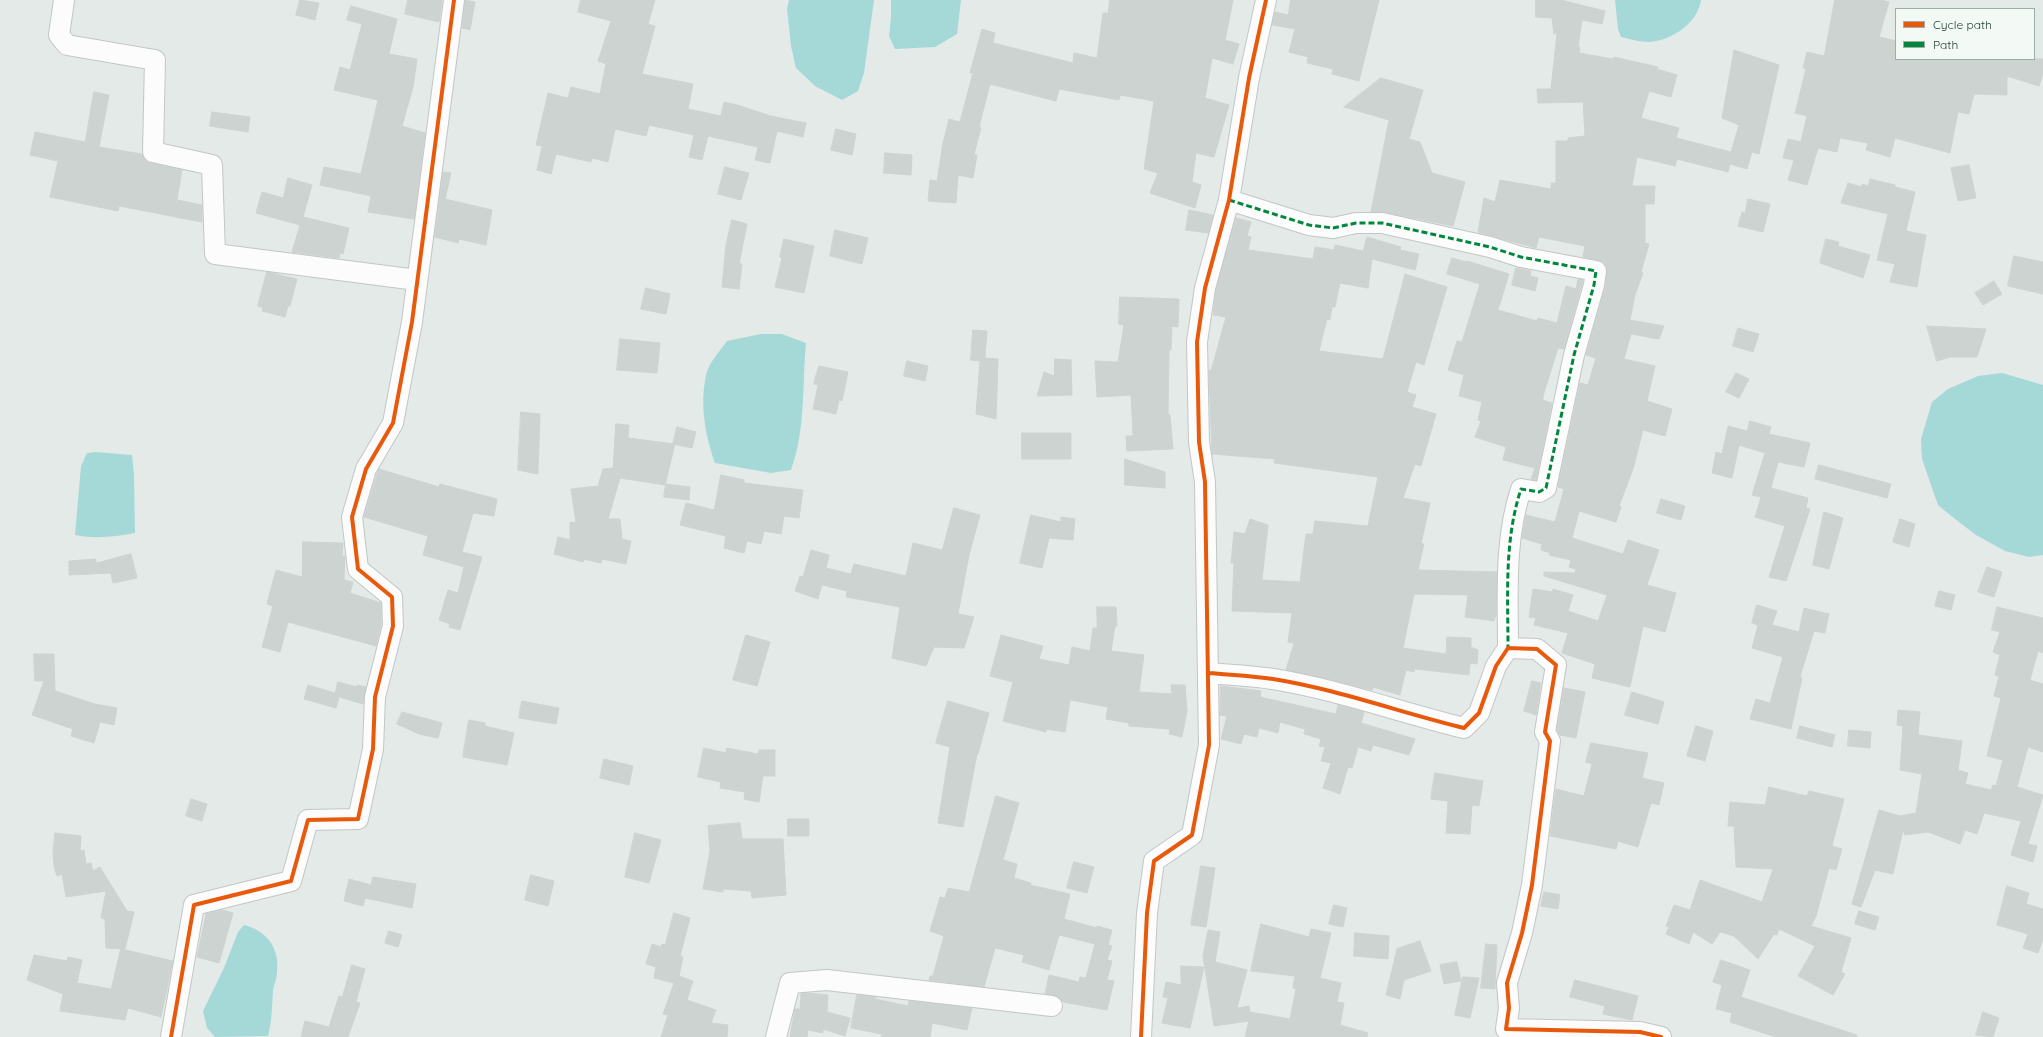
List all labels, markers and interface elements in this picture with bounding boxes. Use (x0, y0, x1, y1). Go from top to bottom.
legend (1895, 8, 2035, 60)
text: Cycle path (1933, 17, 1992, 32)
text: Path (1933, 37, 1958, 52)

